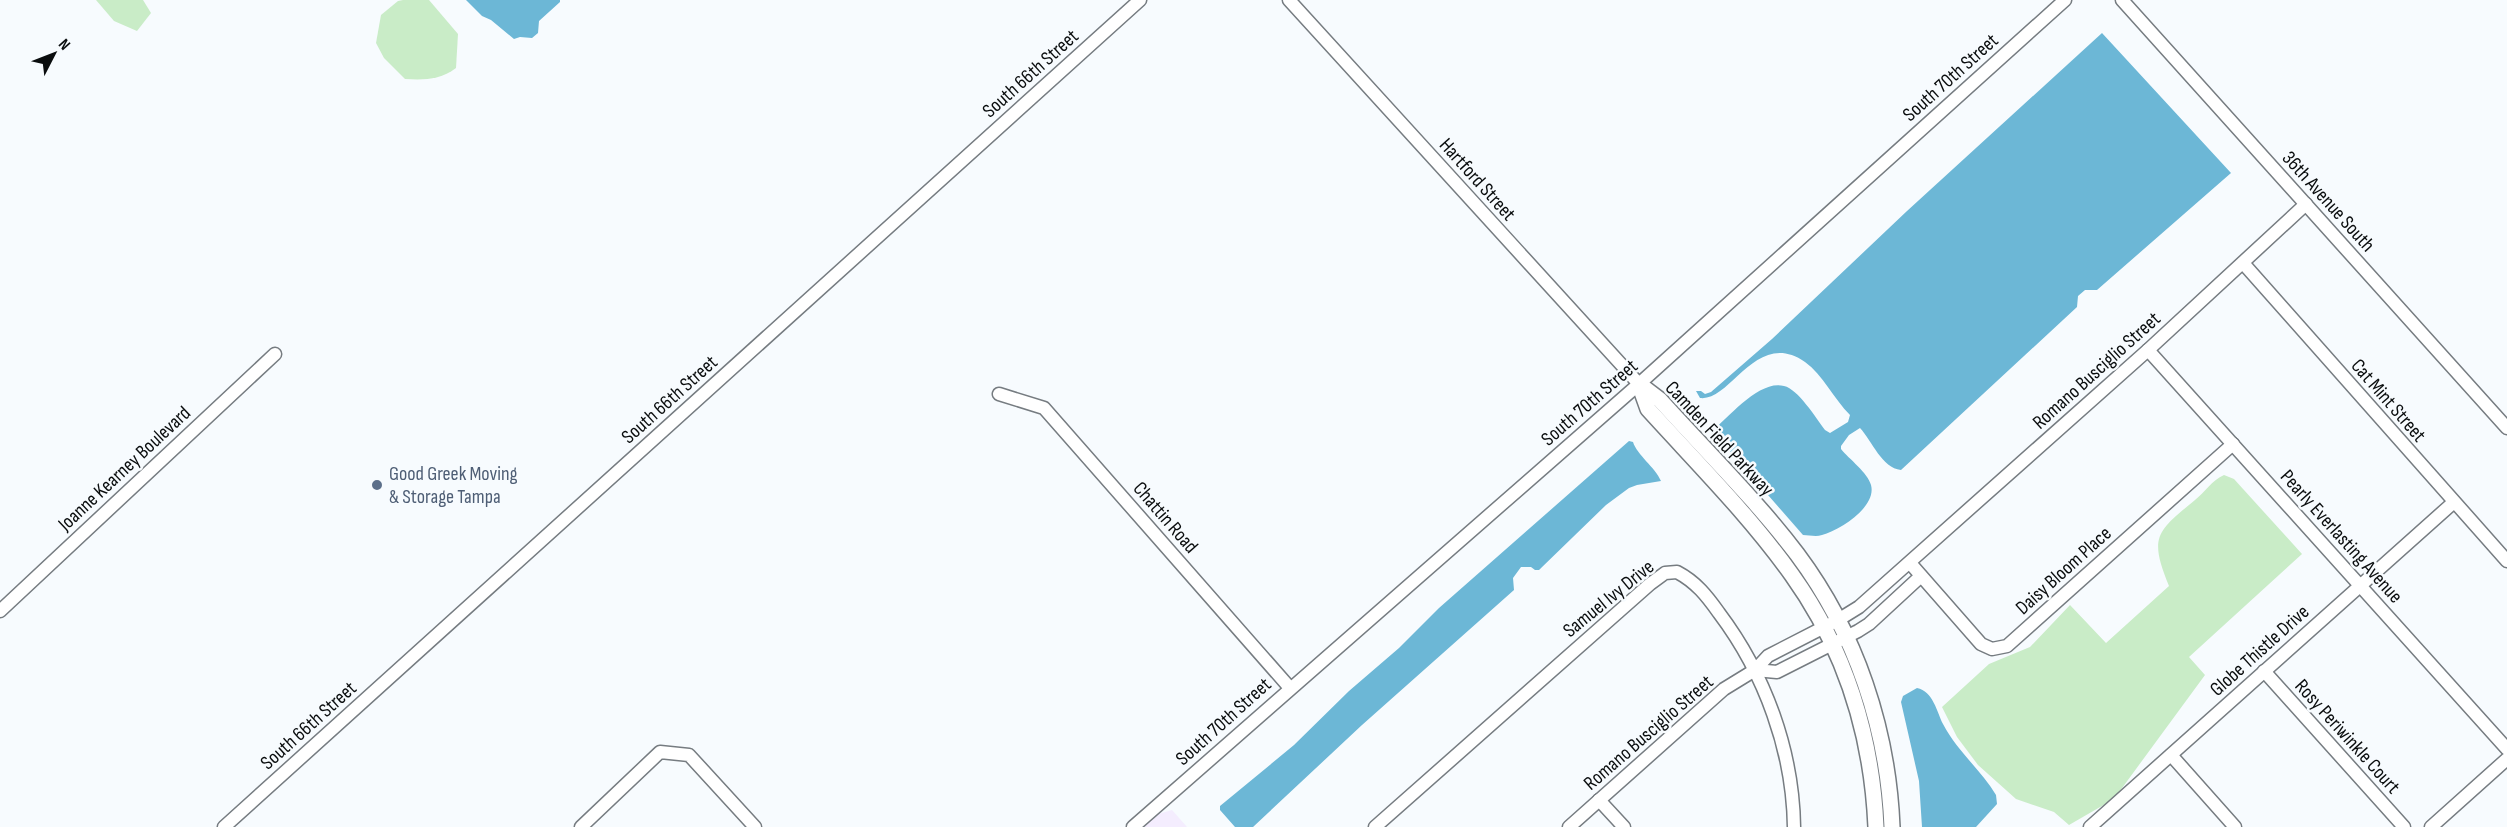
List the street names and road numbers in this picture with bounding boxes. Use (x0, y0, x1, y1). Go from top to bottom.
street label: South 66th Street (978, 24, 1084, 123)
street label: South 70th Street (1898, 29, 2003, 127)
street label: Hartford Street (1434, 133, 1521, 226)
street label: 36th Avenue South (2277, 146, 2380, 257)
street label: Romano Busciglio Street (2028, 307, 2165, 434)
street label: South 66th Street (617, 350, 723, 449)
street label: South 70th Street (1537, 354, 1643, 451)
street label: Cat Mint Street (2346, 354, 2431, 447)
street label: Camden Field Parkway (1660, 376, 1779, 501)
street label: Joanne Kearney Boulevard (53, 401, 196, 537)
street label: Pearly Everlasting Avenue (2275, 465, 2407, 608)
street label: Chattin Road (1128, 477, 1203, 558)
street label: Daisy Bloom Place (2011, 522, 2116, 620)
street label: Samuel Ivy Drive (1558, 555, 1659, 643)
street label: Globe Thistle Drive (2205, 600, 2314, 701)
street label: Romano Busciglio Street (1579, 670, 1718, 795)
street label: South 70th Street (1171, 673, 1276, 771)
street label: Rosy Periwinkle Court (2290, 675, 2405, 799)
street label: South 66th Street (256, 676, 362, 775)

